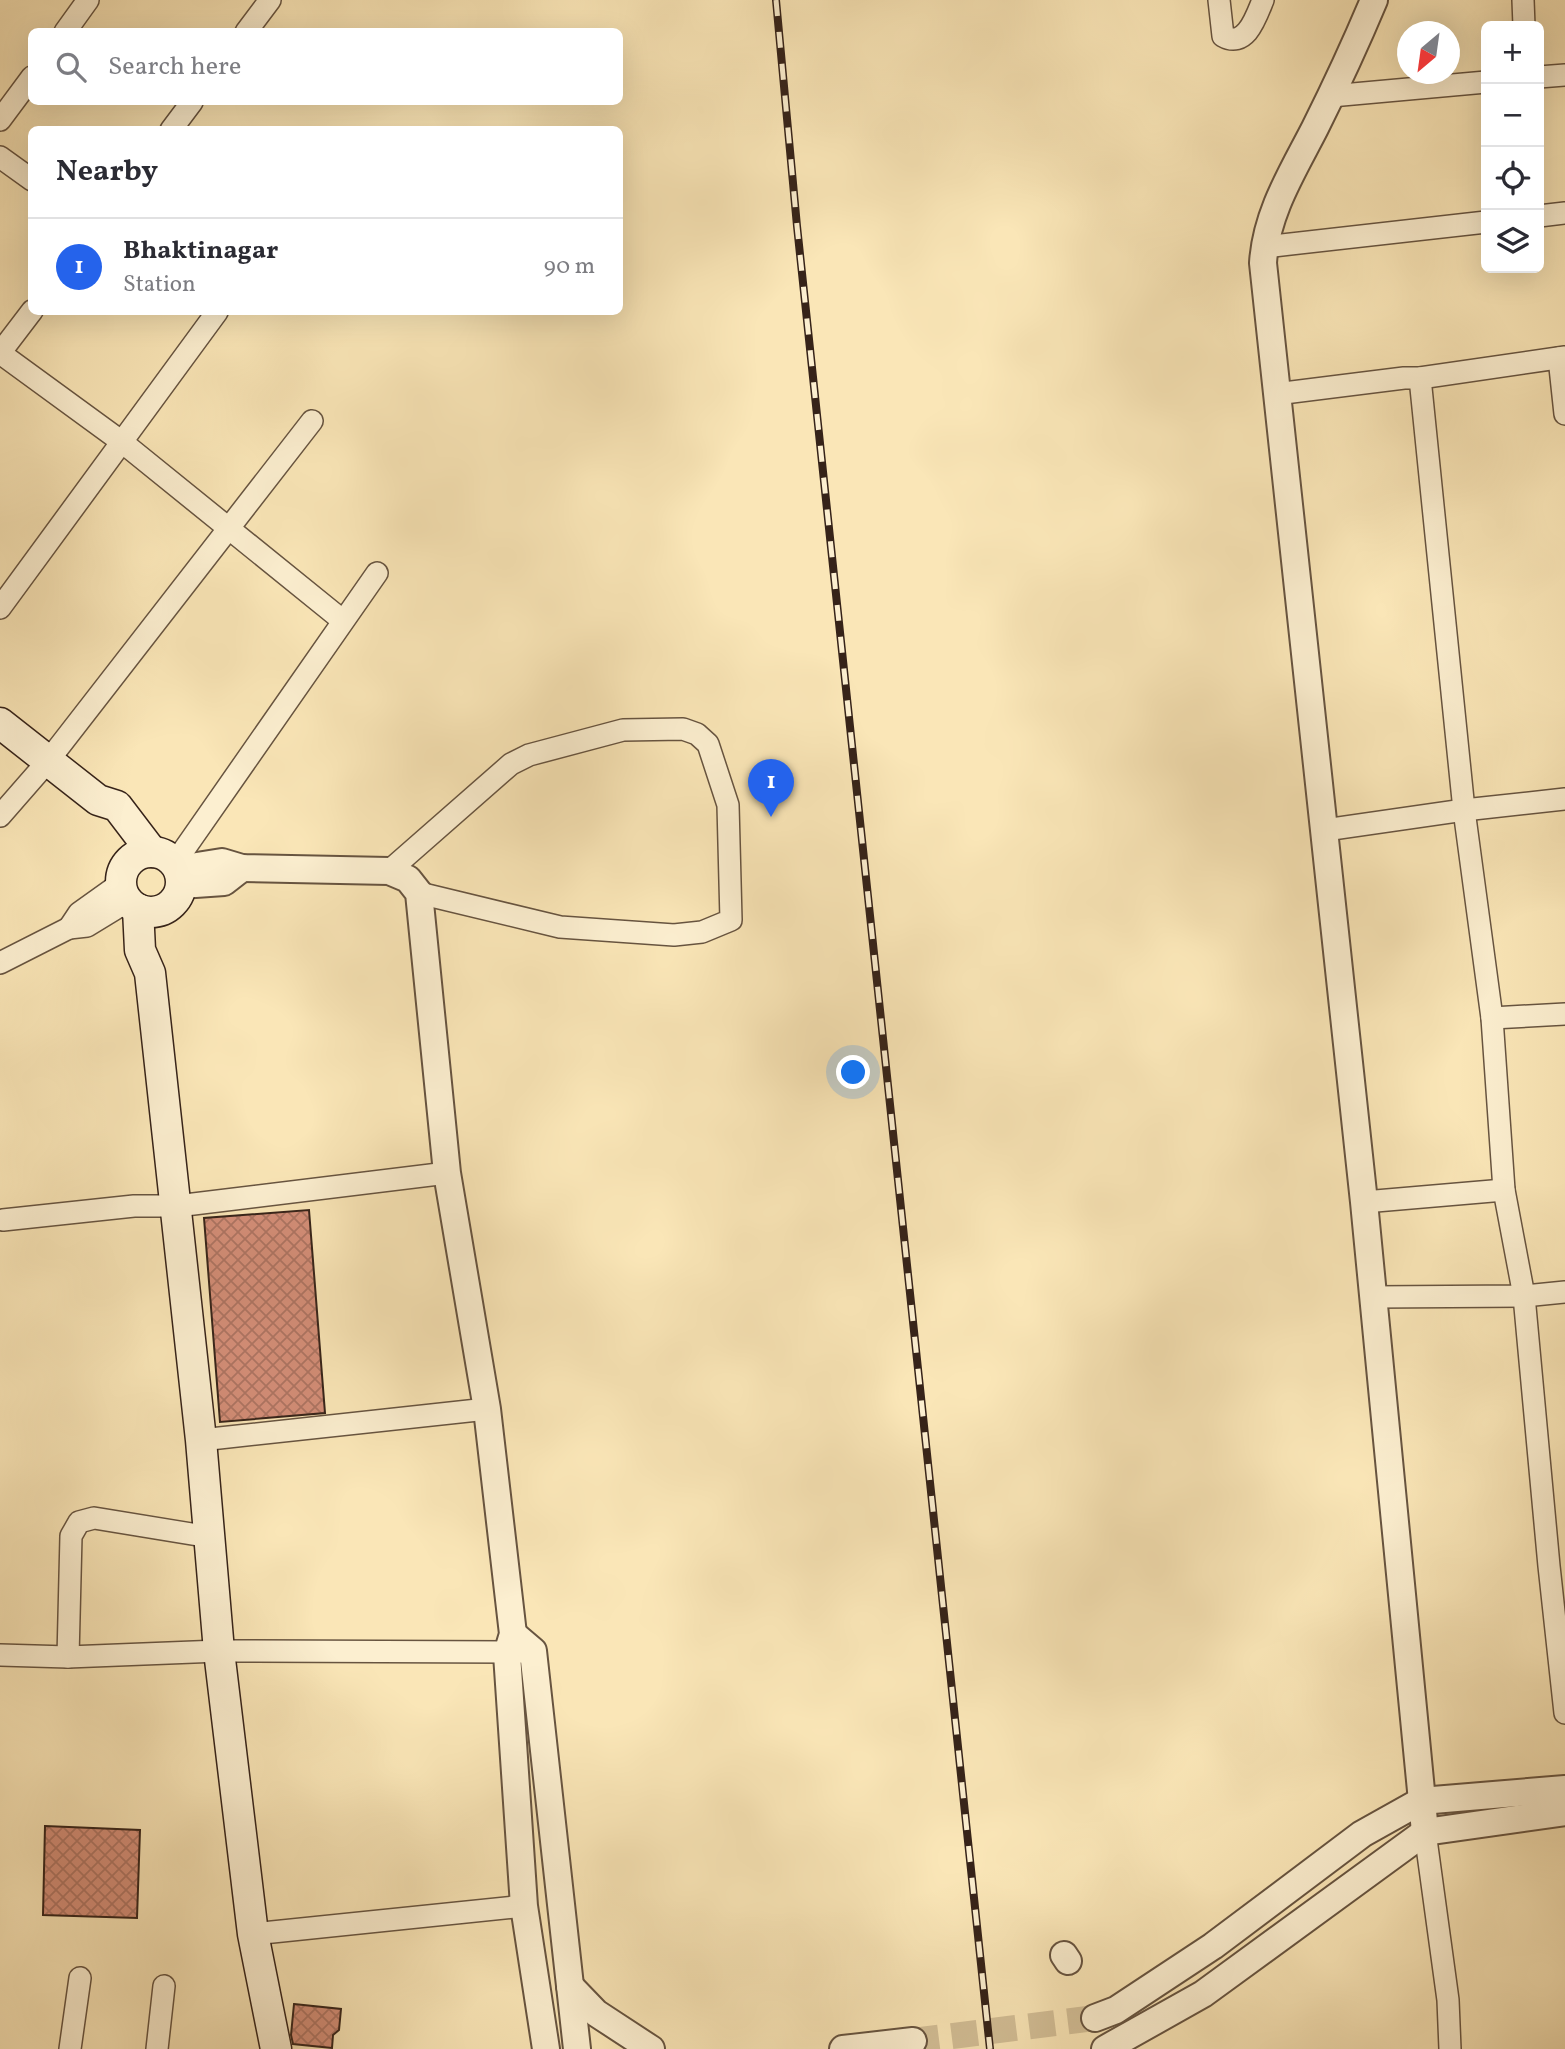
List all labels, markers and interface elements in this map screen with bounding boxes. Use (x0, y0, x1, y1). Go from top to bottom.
north arrow (1397, 21, 1460, 84)
map controls (1481, 21, 1544, 273)
button: + (1481, 21, 1544, 84)
search box (28, 28, 623, 105)
icon: search (52, 48, 90, 86)
text: Search here (108, 49, 241, 85)
button: − (1481, 84, 1544, 147)
button: locate (1481, 147, 1544, 210)
text: Nearby (56, 151, 158, 193)
button: layers (1481, 210, 1544, 273)
text: Bhaktinagar (123, 233, 278, 269)
text: 1 (74, 251, 84, 283)
text: 90 m (544, 251, 595, 283)
text: Station (123, 269, 196, 301)
pin: 1 (748, 759, 794, 817)
your location (836, 1055, 870, 1089)

